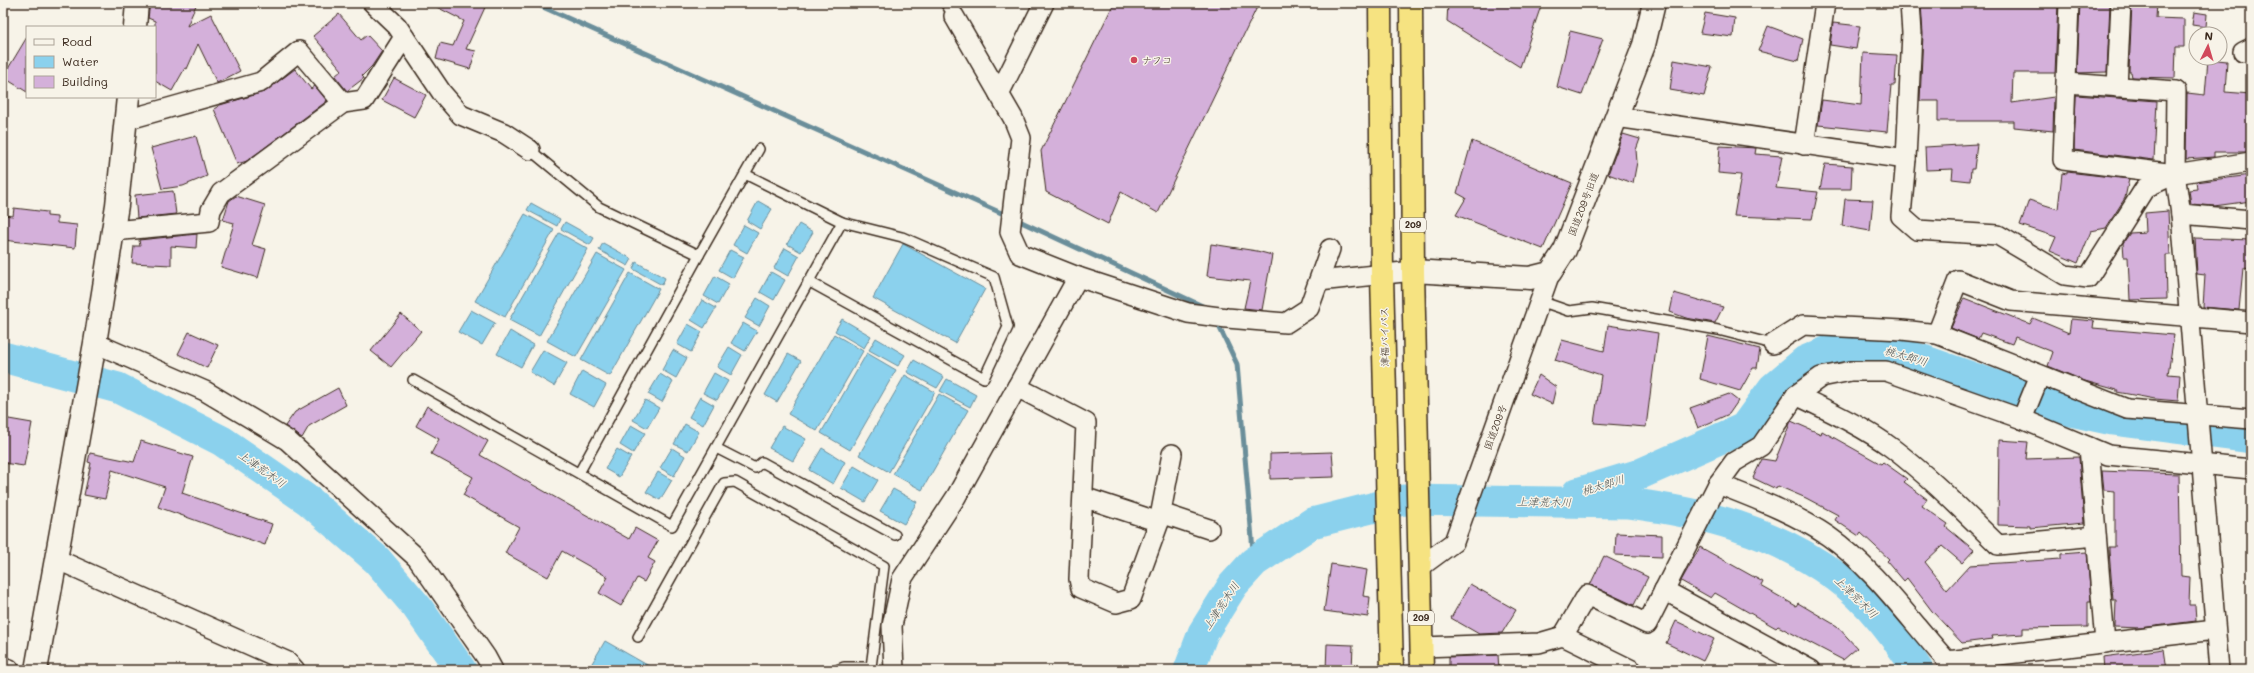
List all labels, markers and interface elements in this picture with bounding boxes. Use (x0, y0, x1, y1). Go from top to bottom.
legend (26, 26, 156, 98)
north arrow (2188, 26, 2228, 66)
text: N (2204, 28, 2214, 43)
text: Road (62, 33, 92, 49)
text: Water (62, 53, 99, 69)
place label: ナフコ (1142, 53, 1172, 67)
marker: ナフコ (1129, 55, 1139, 65)
text: Building (62, 73, 108, 89)
street label: 国道209号旧道 (1564, 170, 1602, 238)
road number: 209 (1400, 218, 1426, 232)
street label: 津福バイパス (1376, 307, 1392, 367)
water label: 桃太郎川 (1883, 342, 1929, 369)
street label: 国道209号 (1480, 402, 1510, 452)
water label: 上津荒木川 (235, 447, 289, 491)
water label: 桃太郎川 (1580, 471, 1626, 498)
water label: 上津荒木川 (1516, 494, 1572, 509)
water label: 上津荒木川 (1831, 572, 1881, 621)
water label: 上津荒木川 (1199, 579, 1242, 633)
road number: 209 (1408, 611, 1434, 625)

